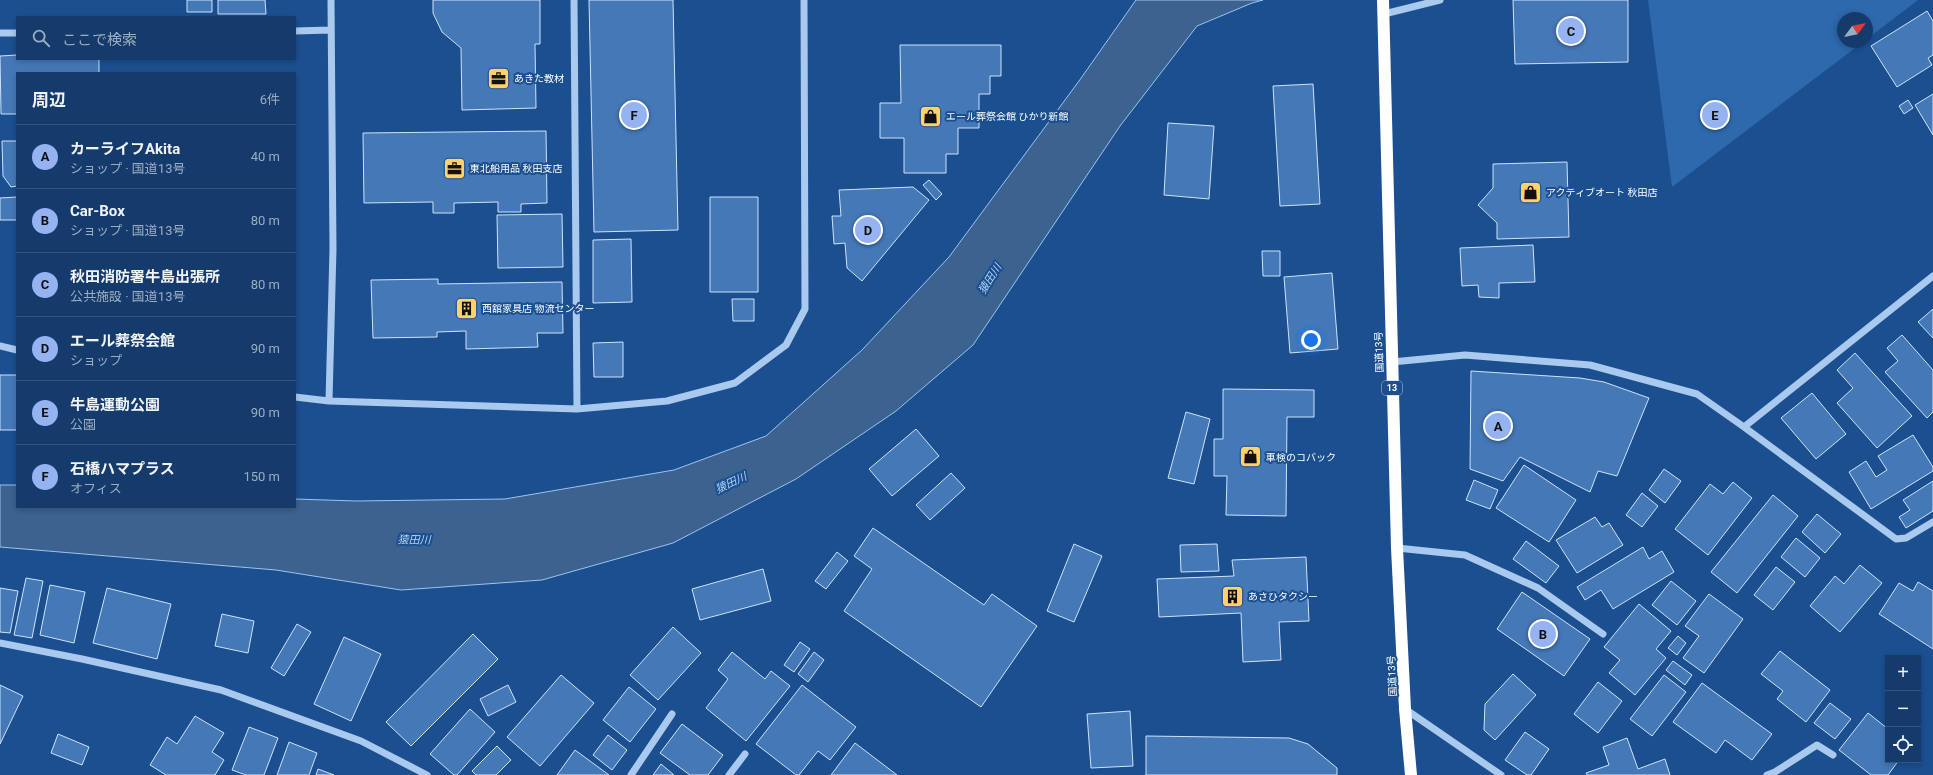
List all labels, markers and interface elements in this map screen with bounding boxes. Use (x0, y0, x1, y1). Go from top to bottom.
north arrow (1837, 12, 1873, 48)
search box (16, 16, 296, 60)
pin: C (1558, 16, 1584, 46)
icon: search (30, 27, 52, 49)
text: ここで検索 (62, 31, 137, 49)
office icon: あきた教材 (485, 65, 511, 91)
place label: あきた教材 (514, 73, 564, 84)
text: 周辺 (32, 90, 66, 110)
text: 6件 (260, 92, 280, 107)
pin: F (621, 100, 647, 130)
pin: E (1702, 100, 1728, 130)
shop icon: エール葬祭会館 ひかり新館 (917, 103, 943, 129)
place label: エール葬祭会館 ひかり新館 (946, 111, 1068, 122)
text: カーライフAkita (70, 140, 180, 158)
text: A (41, 149, 49, 164)
text: 40 m (251, 149, 280, 164)
office icon: 東北船用品 秋田支店 (442, 155, 468, 181)
text: ショップ · 国道13号 (70, 161, 185, 176)
place label: 東北船用品 秋田支店 (470, 163, 562, 174)
shop icon: アクティブオート 秋田店 (1518, 179, 1544, 205)
place label: アクティブオート 秋田店 (1546, 187, 1657, 198)
text: Car-Box (70, 202, 125, 220)
text: B (41, 213, 49, 228)
text: 80 m (251, 213, 280, 228)
pin: D (855, 215, 881, 245)
text: ショップ · 国道13号 (70, 223, 185, 238)
water label: 猿田川 (976, 261, 1005, 296)
text: 秋田消防署牛島出張所 (70, 268, 220, 286)
text: C (41, 277, 49, 292)
text: 80 m (251, 277, 280, 292)
text: 公共施設 · 国道13号 (70, 289, 185, 304)
building icon: 西舘家具店 物流センター (454, 295, 480, 321)
place label: 西舘家具店 物流センター (482, 303, 594, 314)
your location (1301, 330, 1321, 350)
street label: 国道13号 (1373, 331, 1385, 373)
text: エール葬祭会館 (70, 332, 175, 350)
text: D (41, 341, 49, 356)
text: 90 m (251, 341, 280, 356)
text: ショップ (70, 353, 122, 368)
road number: 13 (1382, 381, 1402, 395)
text: 牛島運動公園 (70, 396, 160, 414)
text: E (41, 405, 49, 420)
text: 90 m (251, 405, 280, 420)
pin: A (1485, 411, 1511, 441)
text: 公園 (70, 417, 96, 432)
shop icon: 車検のコバック (1237, 444, 1263, 470)
place label: 車検のコバック (1266, 452, 1336, 463)
text: 石橋ハマプラス (70, 460, 175, 478)
text: F (41, 469, 49, 484)
text: 150 m (243, 469, 280, 484)
water label: 猿田川 (713, 470, 750, 496)
text: オフィス (70, 481, 122, 496)
water label: 猿田川 (397, 533, 432, 547)
building icon: あさひタクシー (1220, 583, 1246, 609)
place label: あさひタクシー (1248, 591, 1318, 602)
pin: B (1530, 619, 1556, 649)
street label: 国道13号 (1385, 655, 1399, 697)
map controls (1885, 655, 1921, 763)
button: + (1885, 655, 1921, 691)
button: − (1885, 691, 1921, 727)
button: locate (1885, 727, 1921, 763)

